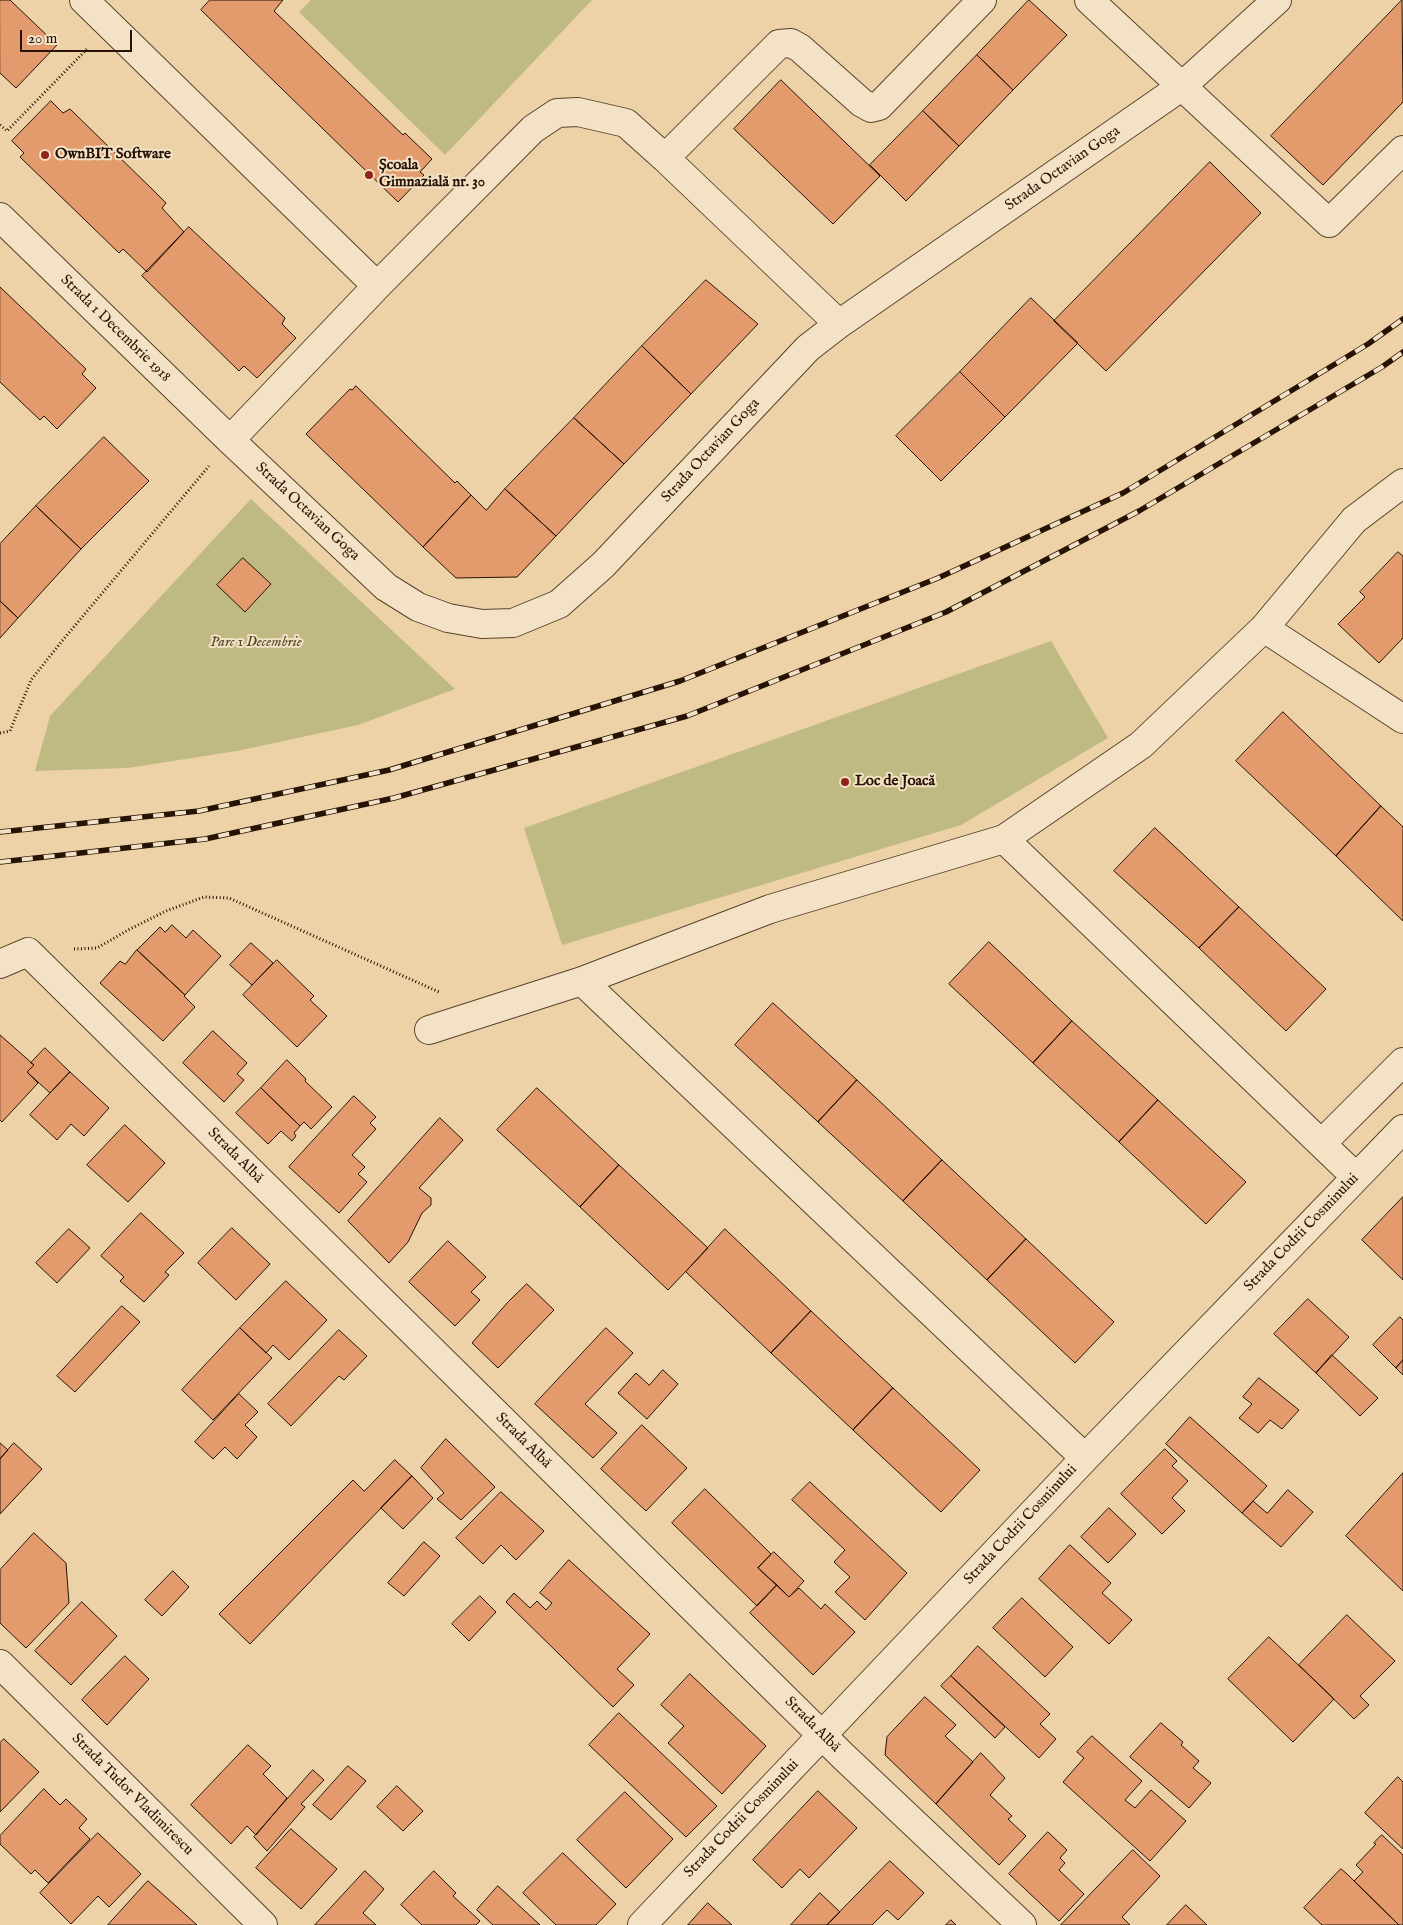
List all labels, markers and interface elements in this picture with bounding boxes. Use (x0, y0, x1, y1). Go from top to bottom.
scale bar (22, 20, 135, 52)
text: 20 m (28, 29, 57, 48)
street label: Strada Octavian Goga (1002, 123, 1124, 215)
place label: OwnBIT Software (55, 146, 171, 164)
marker: OwnBIT Software (39, 149, 51, 161)
place label: Școala Gimnazială nr. 30 (379, 157, 485, 192)
marker: Școala Gimnazială nr. 30 (363, 169, 375, 181)
street label: Strada 1 Decembrie 1918 (56, 272, 174, 386)
street label: Strada Octavian Goga (658, 395, 764, 507)
street label: Strada Octavian Goga (251, 459, 363, 565)
park label: Parc 1 Decembrie (210, 634, 302, 652)
place label: Loc de Joacă (855, 773, 935, 791)
marker: Loc de Joacă (839, 776, 851, 788)
street label: Strada Albă (203, 1124, 267, 1188)
street label: Strada Codrii Cosminului (1241, 1170, 1363, 1296)
street label: Strada Albă (491, 1409, 555, 1473)
street label: Strada Codrii Cosminului (961, 1461, 1081, 1589)
street label: Strada Albă (780, 1693, 844, 1757)
street label: Strada Tudor Vladimirescu (67, 1730, 197, 1860)
street label: Strada Codrii Cosminului (681, 1756, 803, 1882)

